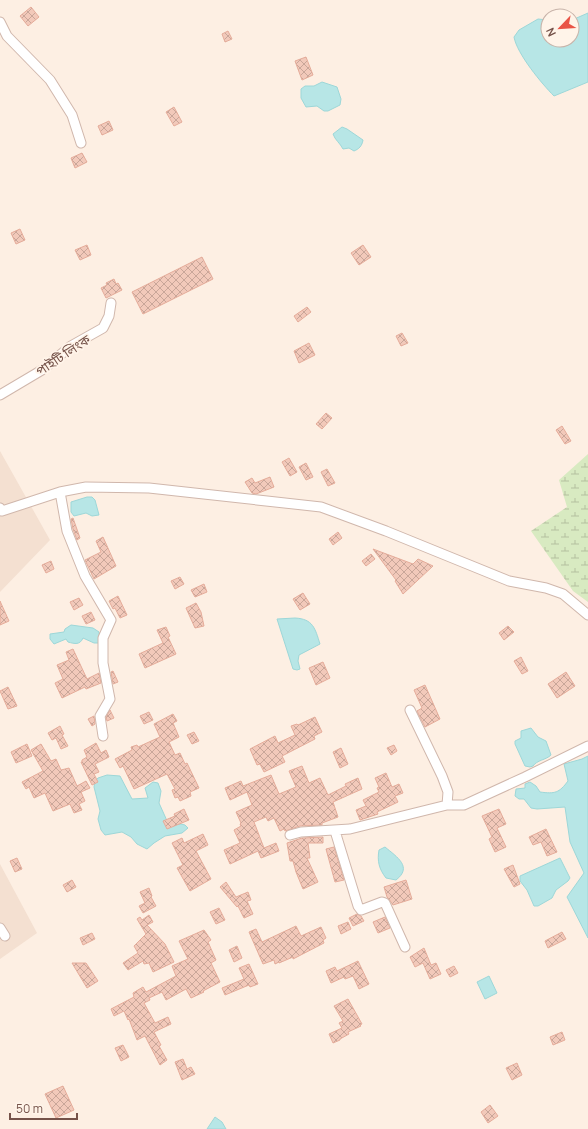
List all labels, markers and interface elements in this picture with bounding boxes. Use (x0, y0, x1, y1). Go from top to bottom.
north arrow (540, 8, 580, 48)
text: N (542, 26, 559, 39)
street label: পাইটি লিংক (32, 330, 94, 380)
scale bar (10, 1095, 77, 1121)
text: 50 m (16, 1100, 43, 1117)

